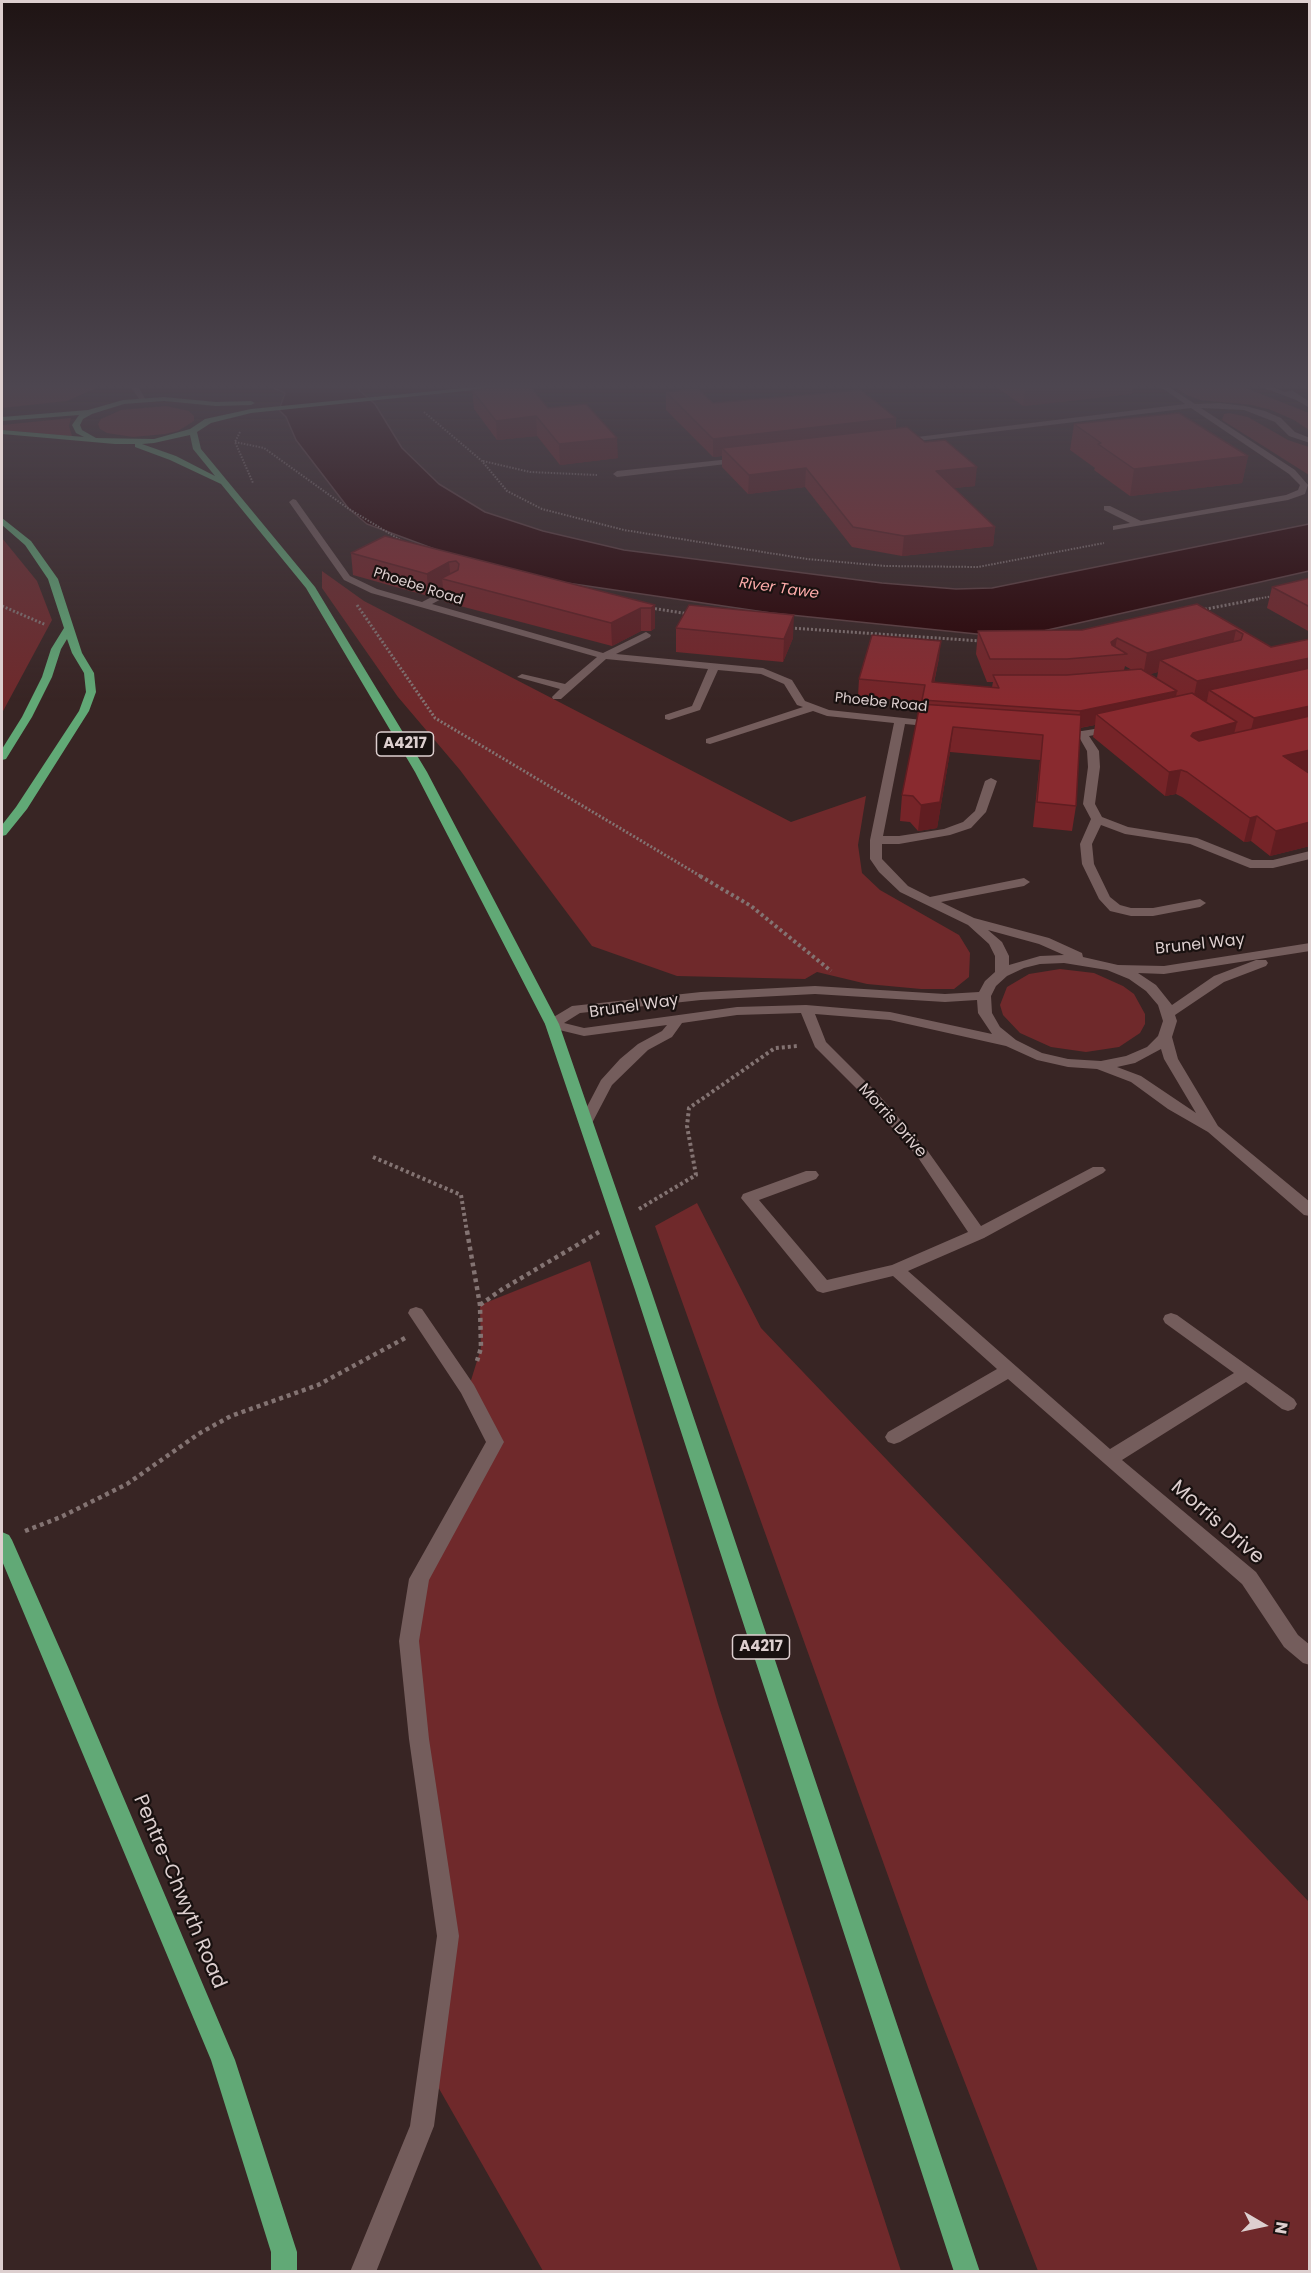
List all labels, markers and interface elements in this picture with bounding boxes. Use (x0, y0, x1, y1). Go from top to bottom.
street label: Phoebe Road (371, 565, 465, 609)
water label: River Tawe (738, 574, 820, 604)
street label: Phoebe Road (834, 690, 928, 716)
road number: A4217 (376, 732, 434, 756)
street label: Brunel Way (1154, 931, 1246, 959)
street label: Brunel Way (588, 991, 680, 1023)
street label: Morris Drive (854, 1080, 930, 1162)
street label: Morris Drive (1165, 1476, 1269, 1570)
road number: A4217 (732, 1635, 789, 1659)
street label: Pentre-Chwyth Road (127, 1791, 231, 1993)
north arrow (1233, 2195, 1293, 2255)
text: N (1269, 2220, 1294, 2236)

